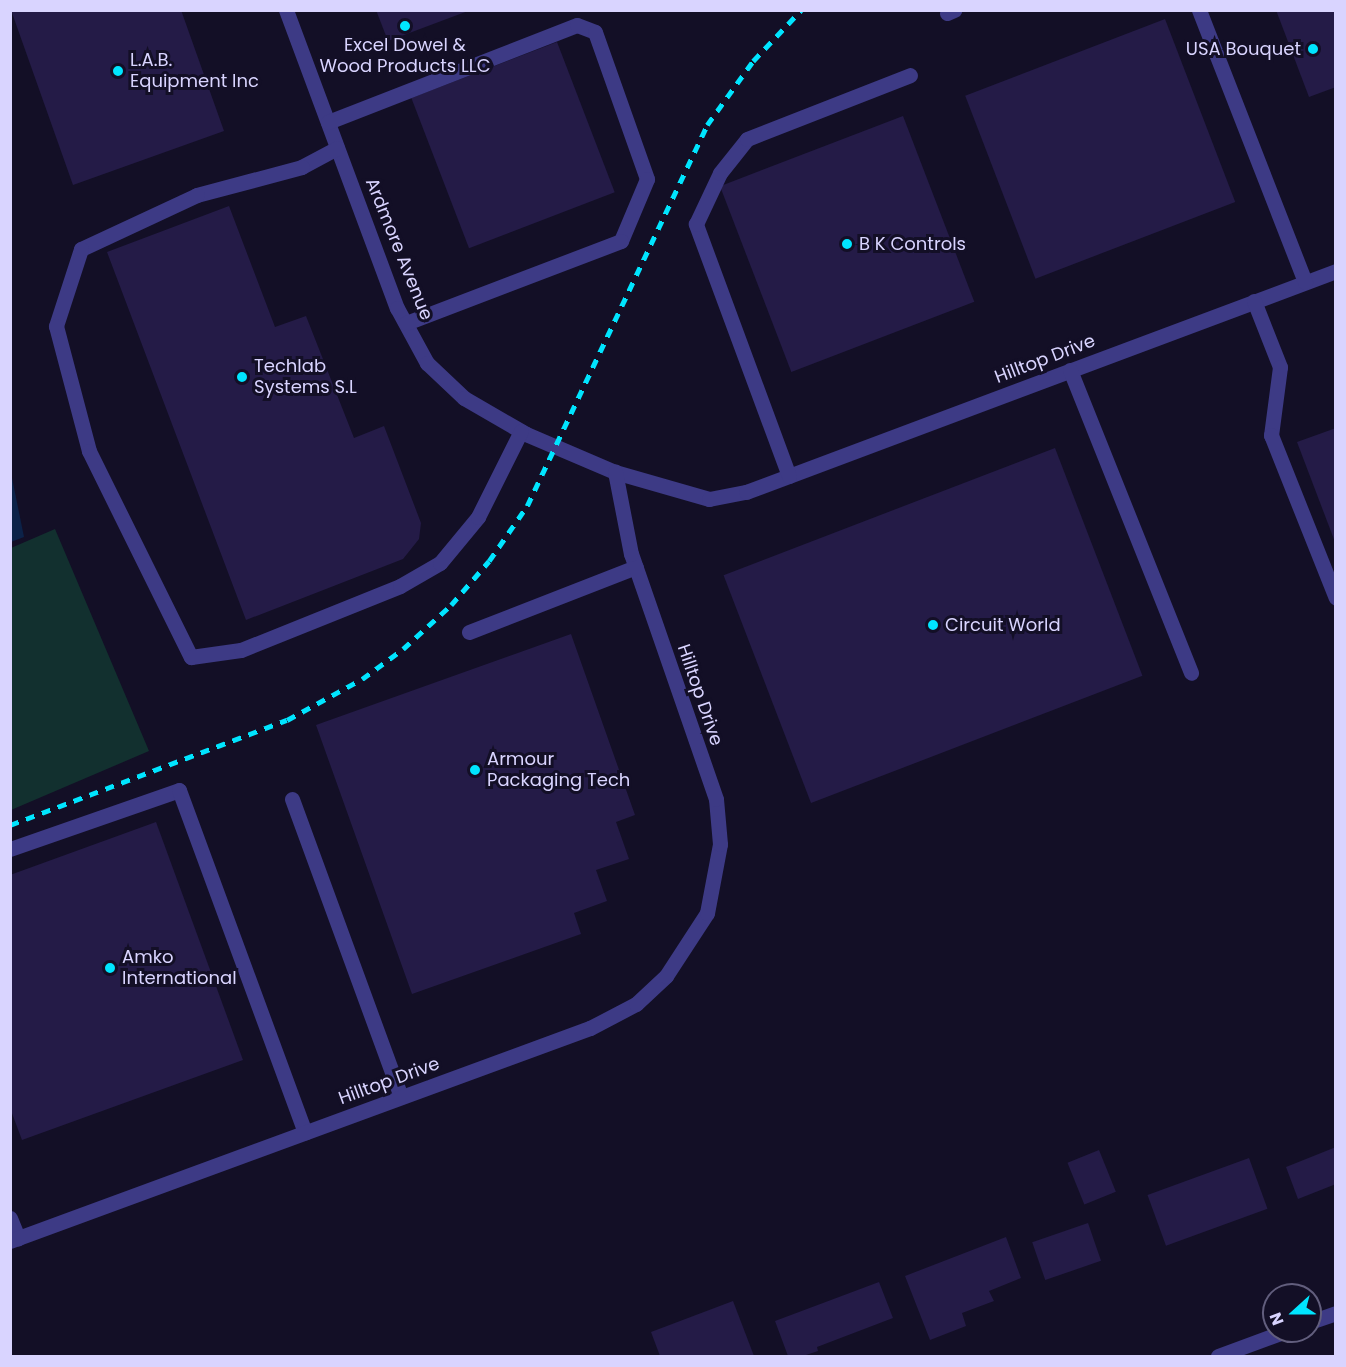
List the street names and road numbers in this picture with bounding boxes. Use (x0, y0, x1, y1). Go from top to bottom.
street label: Ardmore Avenue (361, 175, 437, 323)
street label: Hilltop Drive (992, 330, 1098, 388)
street label: Hilltop Drive (673, 641, 727, 749)
street label: Hilltop Drive (336, 1053, 442, 1109)

